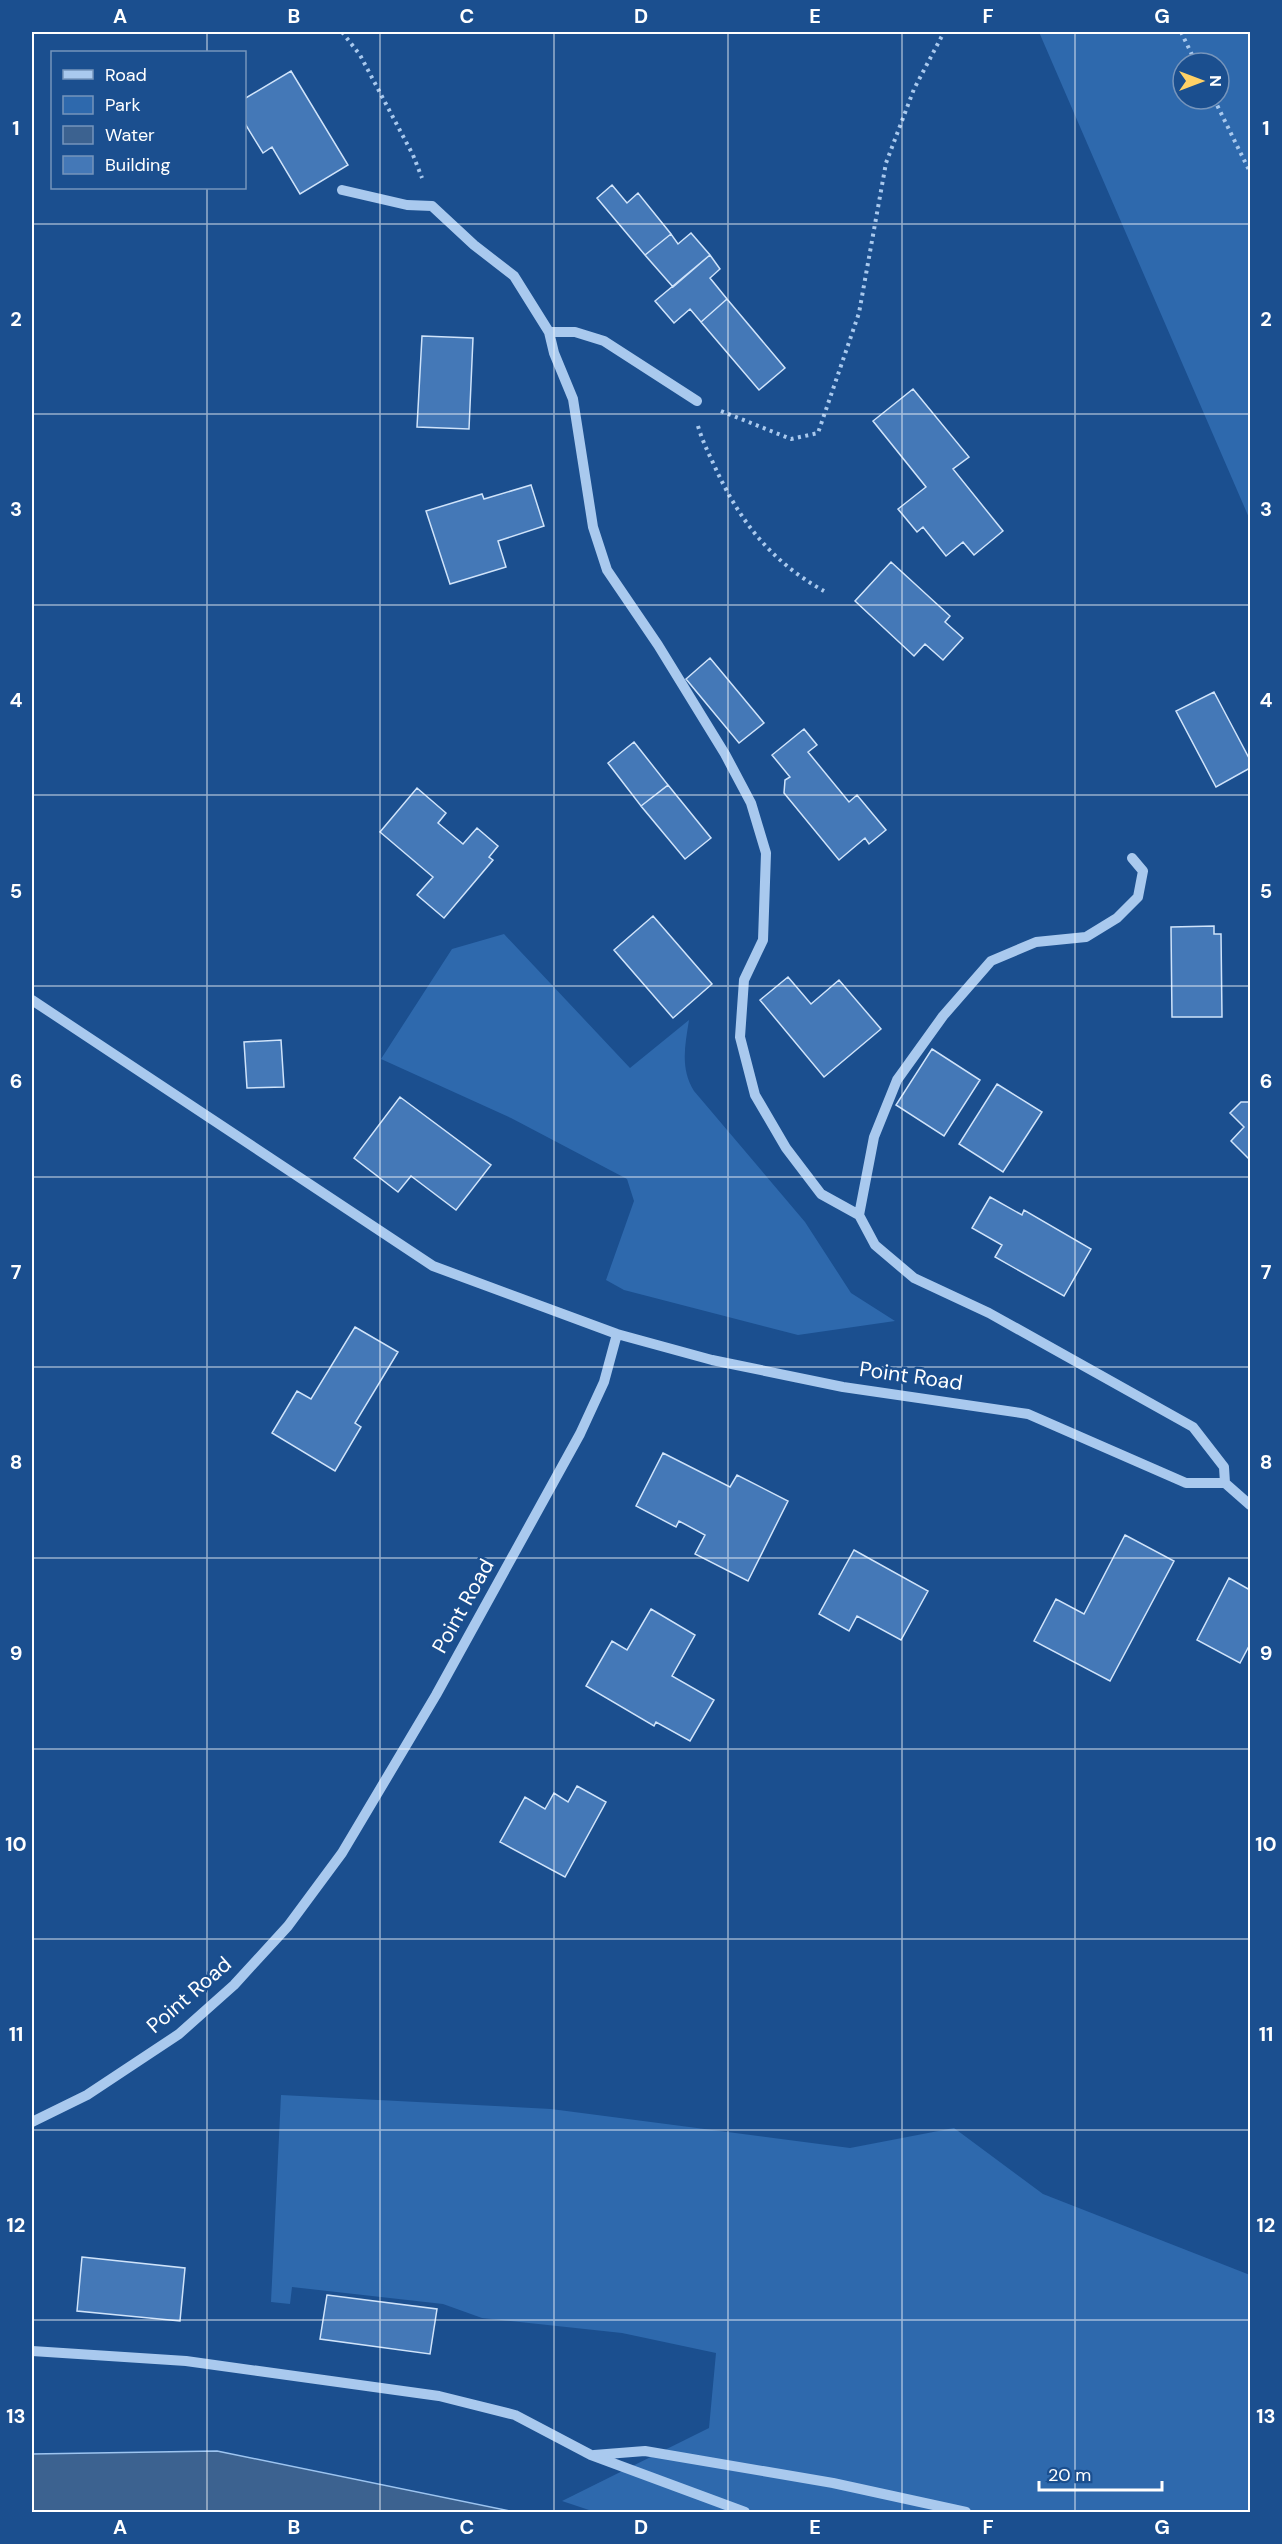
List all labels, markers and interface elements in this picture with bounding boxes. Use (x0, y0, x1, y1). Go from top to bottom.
text: A (113, 3, 127, 29)
text: B (288, 3, 300, 29)
text: C (460, 3, 474, 29)
text: D (634, 3, 648, 29)
text: E (809, 3, 821, 29)
text: F (982, 3, 994, 29)
text: G (1154, 3, 1170, 29)
legend (51, 51, 246, 189)
north arrow (1171, 51, 1231, 111)
text: Road (105, 63, 147, 87)
text: N (1205, 75, 1226, 87)
text: Park (105, 93, 141, 117)
text: 1 (12, 115, 20, 141)
text: 1 (1262, 115, 1270, 141)
text: Water (105, 123, 155, 147)
text: Building (105, 153, 170, 177)
text: 2 (10, 306, 22, 332)
text: 2 (1260, 306, 1272, 332)
text: 3 (10, 496, 22, 522)
text: 3 (1260, 496, 1272, 522)
text: 4 (10, 687, 23, 713)
text: 4 (1260, 687, 1273, 713)
text: 5 (10, 878, 22, 904)
text: 5 (1260, 878, 1272, 904)
text: 6 (10, 1068, 22, 1094)
text: 6 (1260, 1068, 1272, 1094)
text: 7 (11, 1259, 22, 1285)
text: 7 (1261, 1259, 1272, 1285)
street label: Point Road (858, 1355, 964, 1397)
text: 8 (10, 1449, 22, 1475)
text: 8 (1260, 1449, 1272, 1475)
street label: Point Road (426, 1554, 500, 1658)
text: 9 (10, 1640, 22, 1666)
text: 9 (1260, 1640, 1272, 1666)
text: 10 (5, 1831, 27, 1857)
text: 10 (1255, 1831, 1277, 1857)
street label: Point Road (141, 1950, 237, 2040)
text: 11 (9, 2021, 23, 2047)
text: 11 (1259, 2021, 1273, 2047)
text: 12 (7, 2212, 25, 2238)
text: 12 (1257, 2212, 1275, 2238)
text: 13 (6, 2403, 26, 2429)
text: 13 (1256, 2403, 1276, 2429)
scale bar (1039, 2454, 1162, 2492)
text: 20 m (1048, 2463, 1091, 2487)
text: A (113, 2514, 127, 2540)
text: B (288, 2514, 300, 2540)
text: C (460, 2514, 474, 2540)
text: D (634, 2514, 648, 2540)
text: E (809, 2514, 821, 2540)
text: F (982, 2514, 994, 2540)
text: G (1154, 2514, 1170, 2540)

